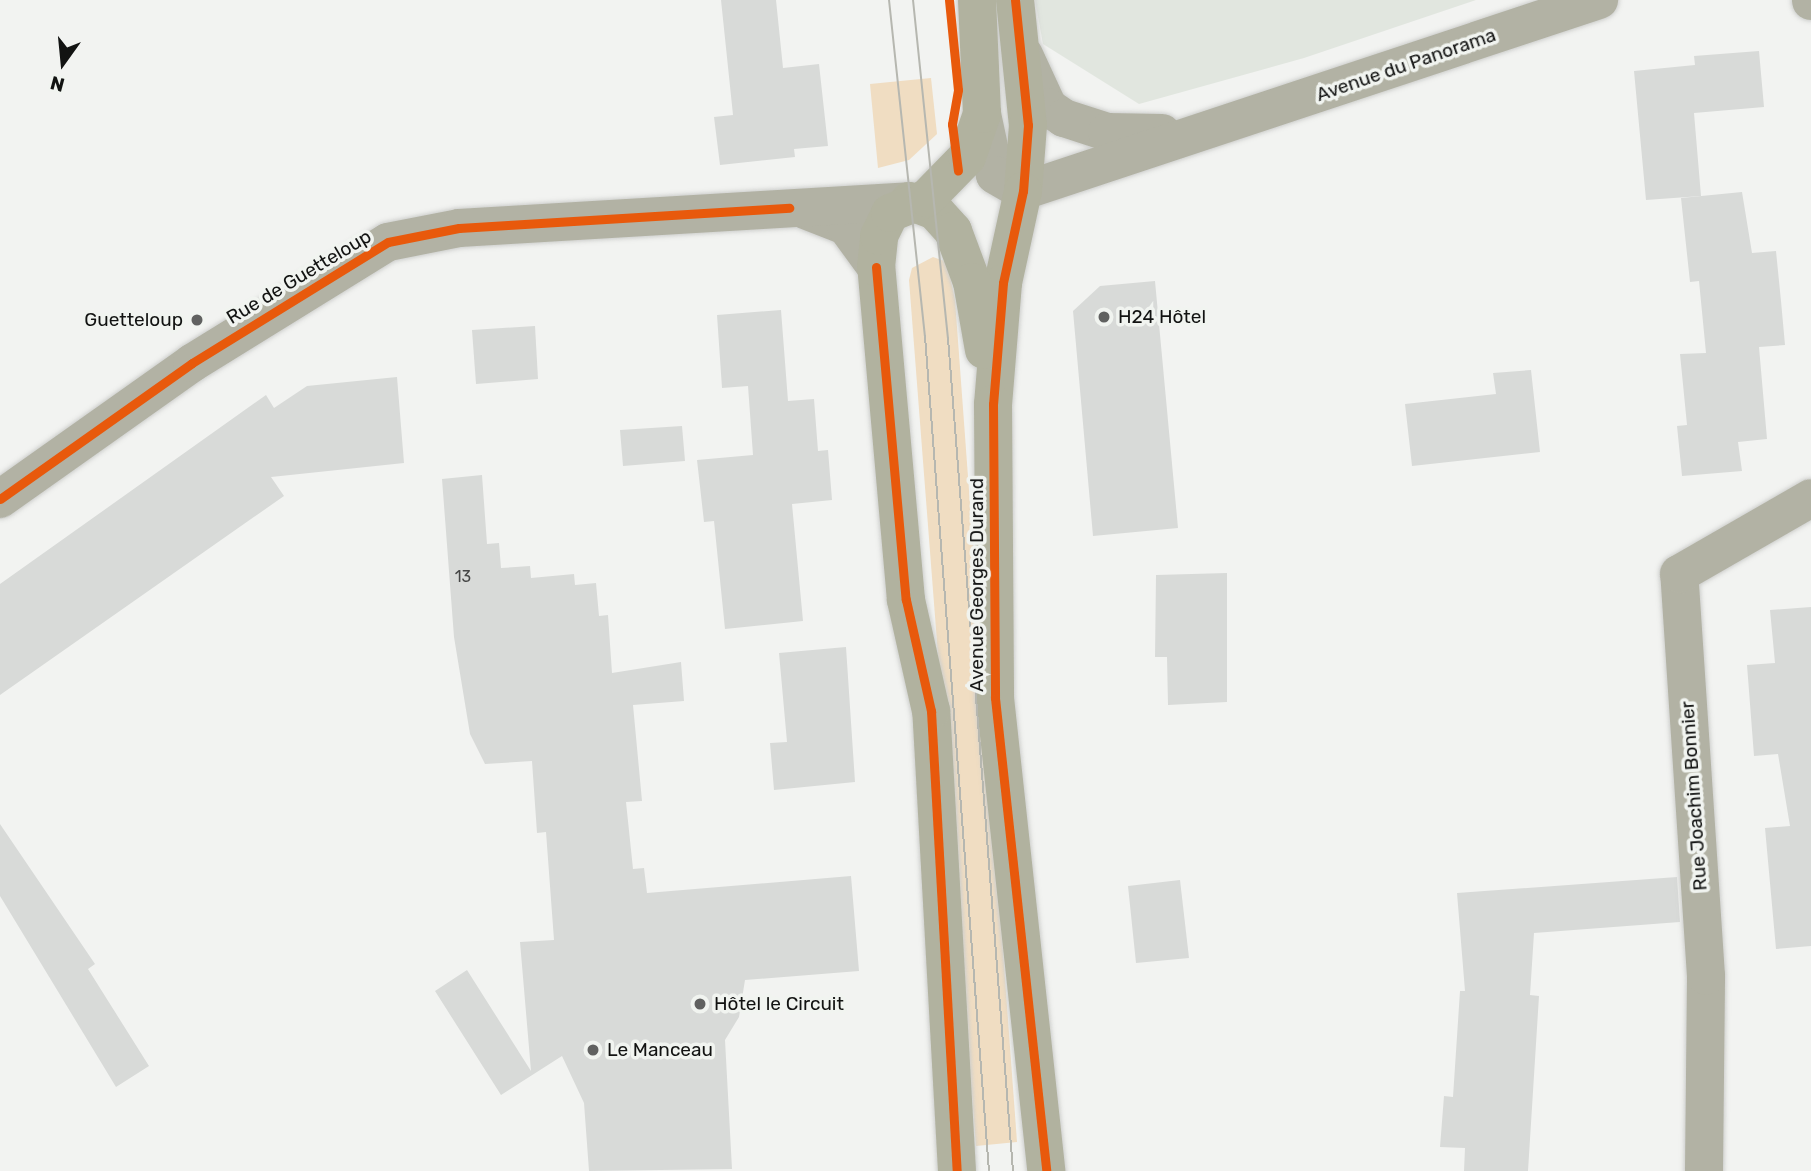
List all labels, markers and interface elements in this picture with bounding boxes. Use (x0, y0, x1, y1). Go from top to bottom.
street label: Avenue du Panorama (1313, 24, 1499, 106)
north arrow (28, 28, 98, 98)
text: N (48, 71, 67, 97)
street label: Rue de Guetteloup (223, 225, 375, 329)
place label: H24 Hôtel (1118, 306, 1206, 328)
place label: Guetteloup (84, 309, 183, 331)
marker: H24 Hôtel (1096, 309, 1112, 325)
marker: Guetteloup (189, 312, 205, 328)
street label: Avenue Georges Durand (966, 478, 988, 692)
house number: 13 (455, 567, 471, 587)
street label: Rue Joachim Bonnier (1676, 700, 1712, 892)
place label: Hôtel le Circuit (714, 993, 844, 1015)
marker: Hôtel le Circuit (692, 996, 708, 1012)
place label: Le Manceau (607, 1039, 713, 1061)
marker: Le Manceau (585, 1042, 601, 1058)

